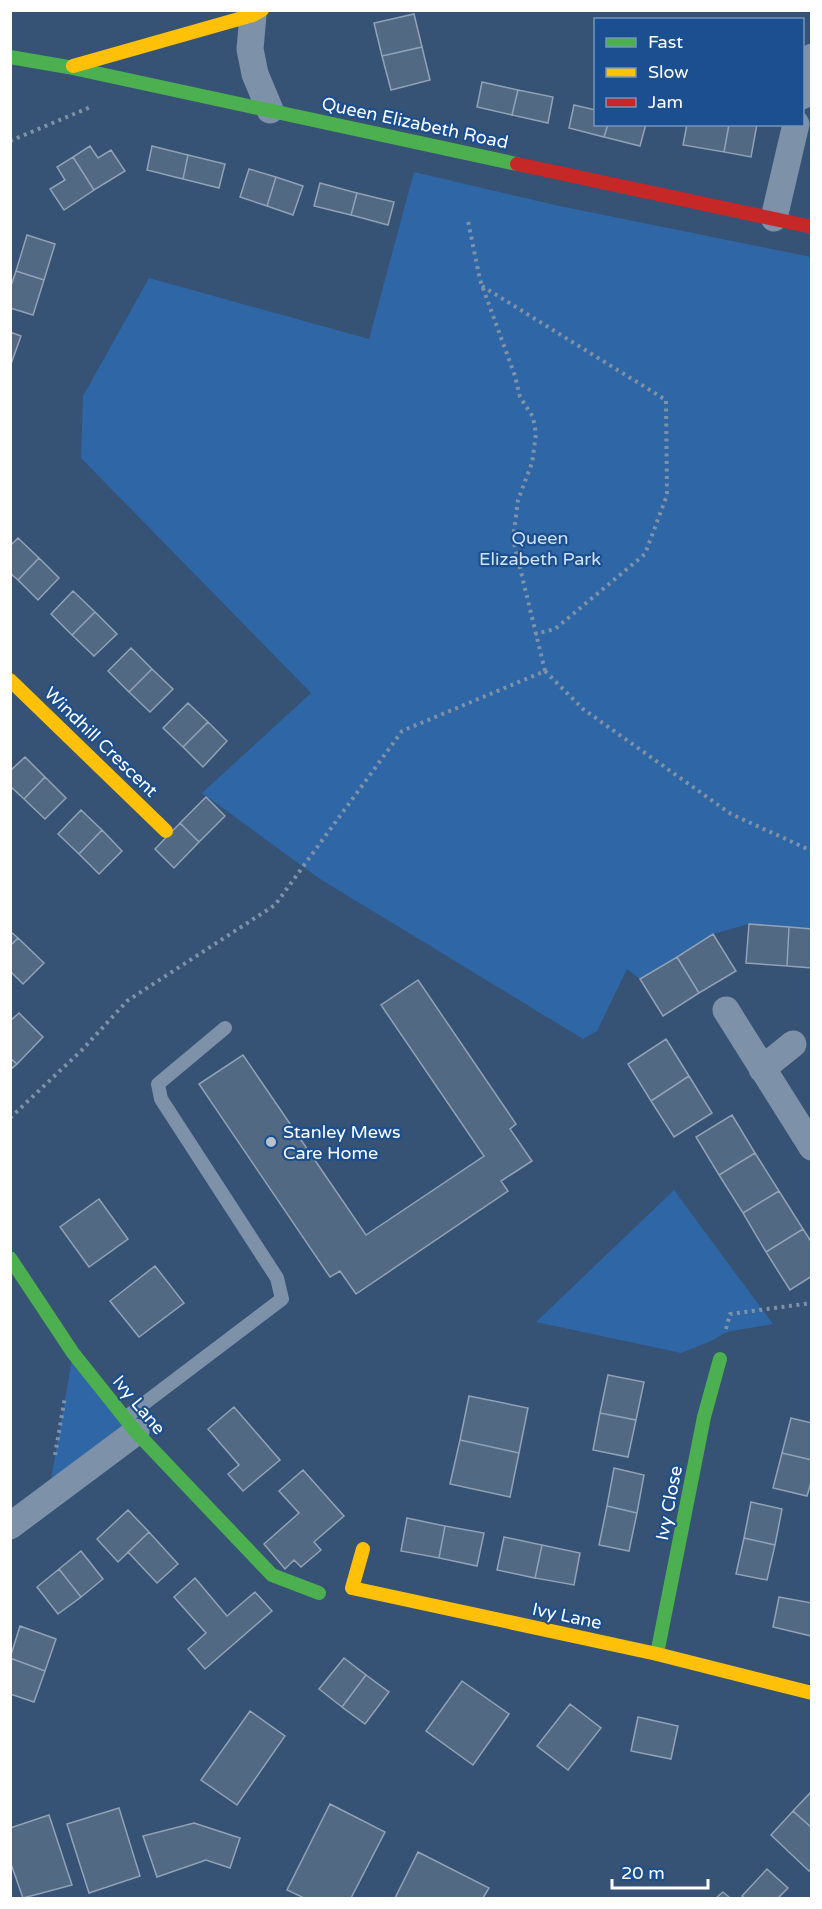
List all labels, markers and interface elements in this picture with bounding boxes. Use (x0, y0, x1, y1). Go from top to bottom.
legend (594, 18, 804, 126)
text: Fast (648, 31, 683, 53)
text: Slow (648, 61, 689, 83)
text: Jam (648, 91, 683, 113)
street label: Queen Elizabeth Road (320, 92, 510, 154)
park label: Queen Elizabeth Park (479, 527, 601, 570)
street label: Windhill Crescent (40, 682, 162, 802)
place label: Stanley Mews Care Home (283, 1121, 401, 1164)
marker: Stanley Mews Care Home (264, 1135, 278, 1149)
street label: Ivy Lane (108, 1371, 170, 1439)
street label: Ivy Close (651, 1464, 687, 1542)
street label: Ivy Lane (530, 1598, 604, 1634)
scale bar (612, 1852, 708, 1890)
text: 20 m (621, 1862, 665, 1884)

